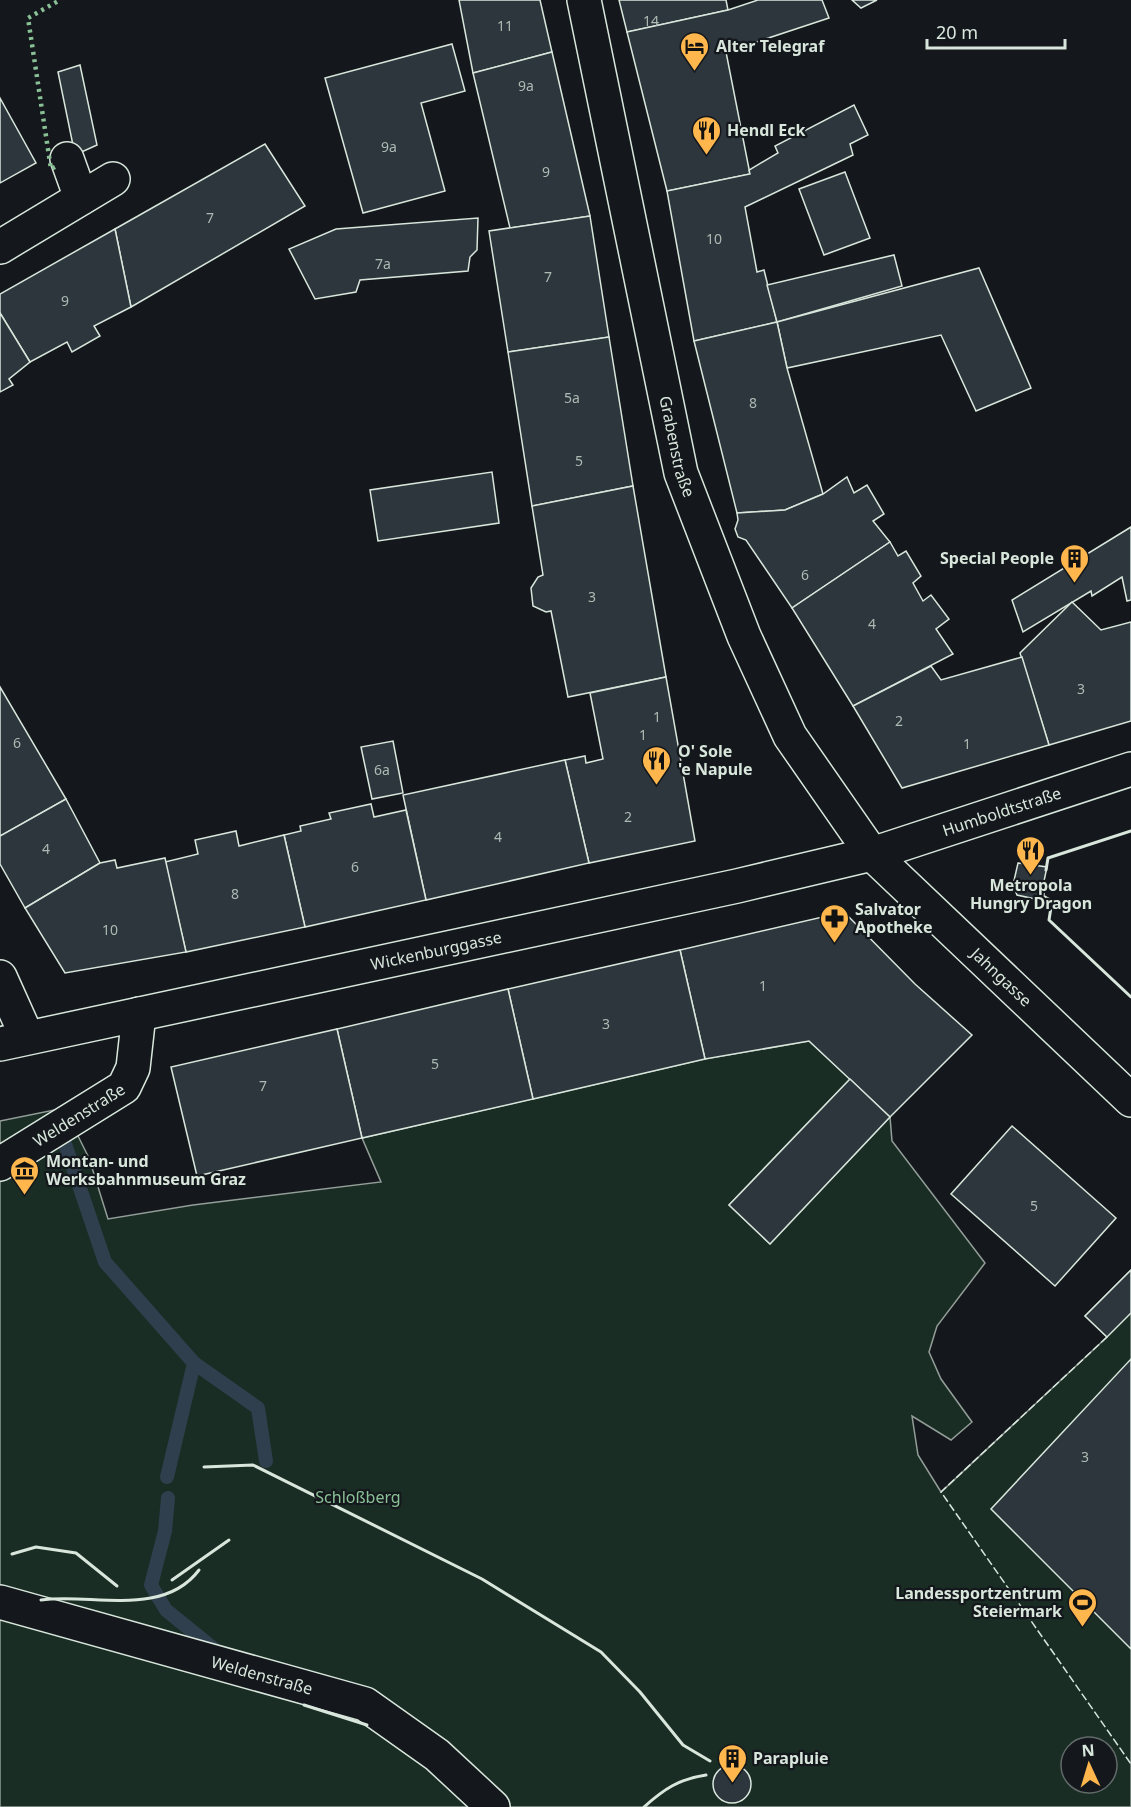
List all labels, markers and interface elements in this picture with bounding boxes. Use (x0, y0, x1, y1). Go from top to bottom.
house number: 14 (643, 11, 659, 30)
scale bar (927, 12, 1065, 50)
house number: 11 (497, 16, 513, 35)
text: 20 m (936, 20, 978, 44)
hotel icon: Alter Telegraf (679, 30, 711, 72)
place label: Alter Telegraf (716, 35, 825, 57)
house number: 9a (518, 76, 534, 95)
restaurant icon: Hendl Eck (690, 114, 722, 156)
place label: Hendl Eck (727, 119, 805, 141)
house number: 9a (381, 137, 397, 156)
house number: 9 (542, 162, 550, 181)
house number: 7 (206, 208, 214, 227)
house number: 10 (706, 229, 722, 248)
house number: 7a (375, 254, 391, 273)
house number: 7 (544, 267, 552, 286)
house number: 9 (61, 291, 69, 310)
house number: 5a (564, 388, 580, 407)
house number: 8 (749, 393, 757, 412)
street label: Grabenstraße (654, 394, 700, 500)
house number: 5 (575, 451, 583, 470)
building icon: Special People (1059, 542, 1091, 584)
place label: Special People (940, 547, 1054, 569)
house number: 6 (801, 565, 809, 584)
house number: 3 (588, 587, 596, 606)
house number: 4 (868, 614, 876, 633)
house number: 3 (1077, 679, 1085, 698)
house number: 1 (653, 707, 661, 726)
house number: 2 (895, 711, 903, 730)
house number: 1 (639, 725, 647, 744)
house number: 6 (13, 733, 21, 752)
house number: 1 (963, 734, 971, 753)
place label: O' Sole 'e Napule (678, 740, 752, 780)
restaurant icon: O' Sole 'e Napule (641, 744, 673, 786)
house number: 6a (374, 760, 390, 779)
street label: Humboldtstraße (939, 782, 1064, 841)
house number: 2 (624, 807, 632, 826)
house number: 4 (494, 827, 502, 846)
restaurant icon: Metropola Hungry Dragon (1015, 834, 1047, 876)
house number: 4 (42, 839, 50, 858)
house number: 6 (351, 857, 359, 876)
place label: Metropola Hungry Dragon (970, 874, 1092, 914)
house number: 8 (231, 884, 239, 903)
place label: Salvator Apotheke (855, 898, 933, 938)
pharmacy icon: Salvator Apotheke (818, 902, 850, 944)
house number: 10 (102, 920, 118, 939)
street label: Wickenburggasse (369, 926, 504, 975)
street label: Jahngasse (965, 941, 1037, 1011)
house number: 1 (759, 976, 767, 995)
house number: 3 (602, 1014, 610, 1033)
house number: 5 (431, 1054, 439, 1073)
house number: 7 (259, 1076, 267, 1095)
street label: Weldenstraße (29, 1078, 129, 1152)
place label: Montan- und Werksbahnmuseum Graz (46, 1150, 246, 1190)
museum icon: Montan- und Werksbahnmuseum Graz (9, 1154, 41, 1196)
house number: 5 (1030, 1196, 1038, 1215)
house number: 3 (1081, 1447, 1089, 1466)
park label: Schloßberg (315, 1486, 401, 1508)
place label: Landessportzentrum Steiermark (895, 1582, 1062, 1622)
sports icon: Landessportzentrum Steiermark (1067, 1586, 1099, 1628)
street label: Weldenstraße (209, 1651, 315, 1700)
north arrow (1059, 1735, 1119, 1795)
text: N (1081, 1739, 1095, 1761)
building icon: Parapluie (716, 1742, 748, 1784)
place label: Parapluie (753, 1747, 829, 1769)

